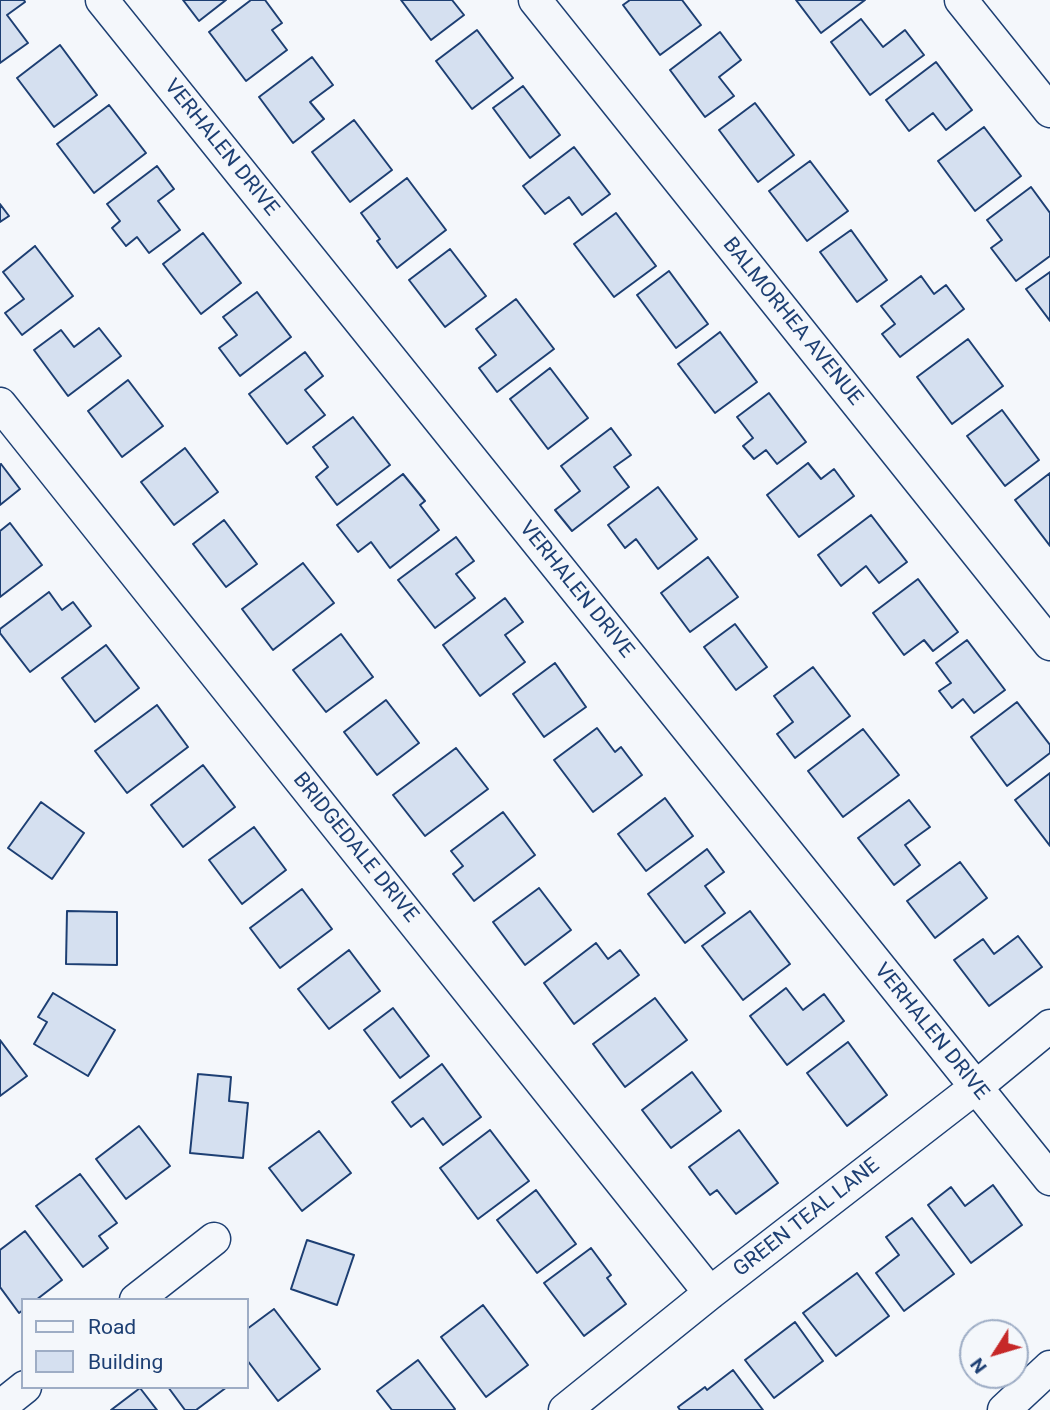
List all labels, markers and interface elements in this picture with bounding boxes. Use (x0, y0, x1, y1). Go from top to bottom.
street label: VERHALEN DRIVE (158, 75, 284, 221)
street label: BALMORHEA AVENUE (717, 233, 867, 411)
street label: VERHALEN DRIVE (513, 517, 639, 663)
street label: BRIDGEDALE DRIVE (287, 768, 423, 928)
street label: VERHALEN DRIVE (868, 959, 994, 1105)
street label: GREEN TEAL LANE (729, 1153, 885, 1283)
legend (21, 1298, 248, 1389)
text: Road (88, 1315, 136, 1339)
north arrow (959, 1319, 1029, 1389)
text: Building (88, 1350, 163, 1374)
text: N (965, 1353, 992, 1378)

